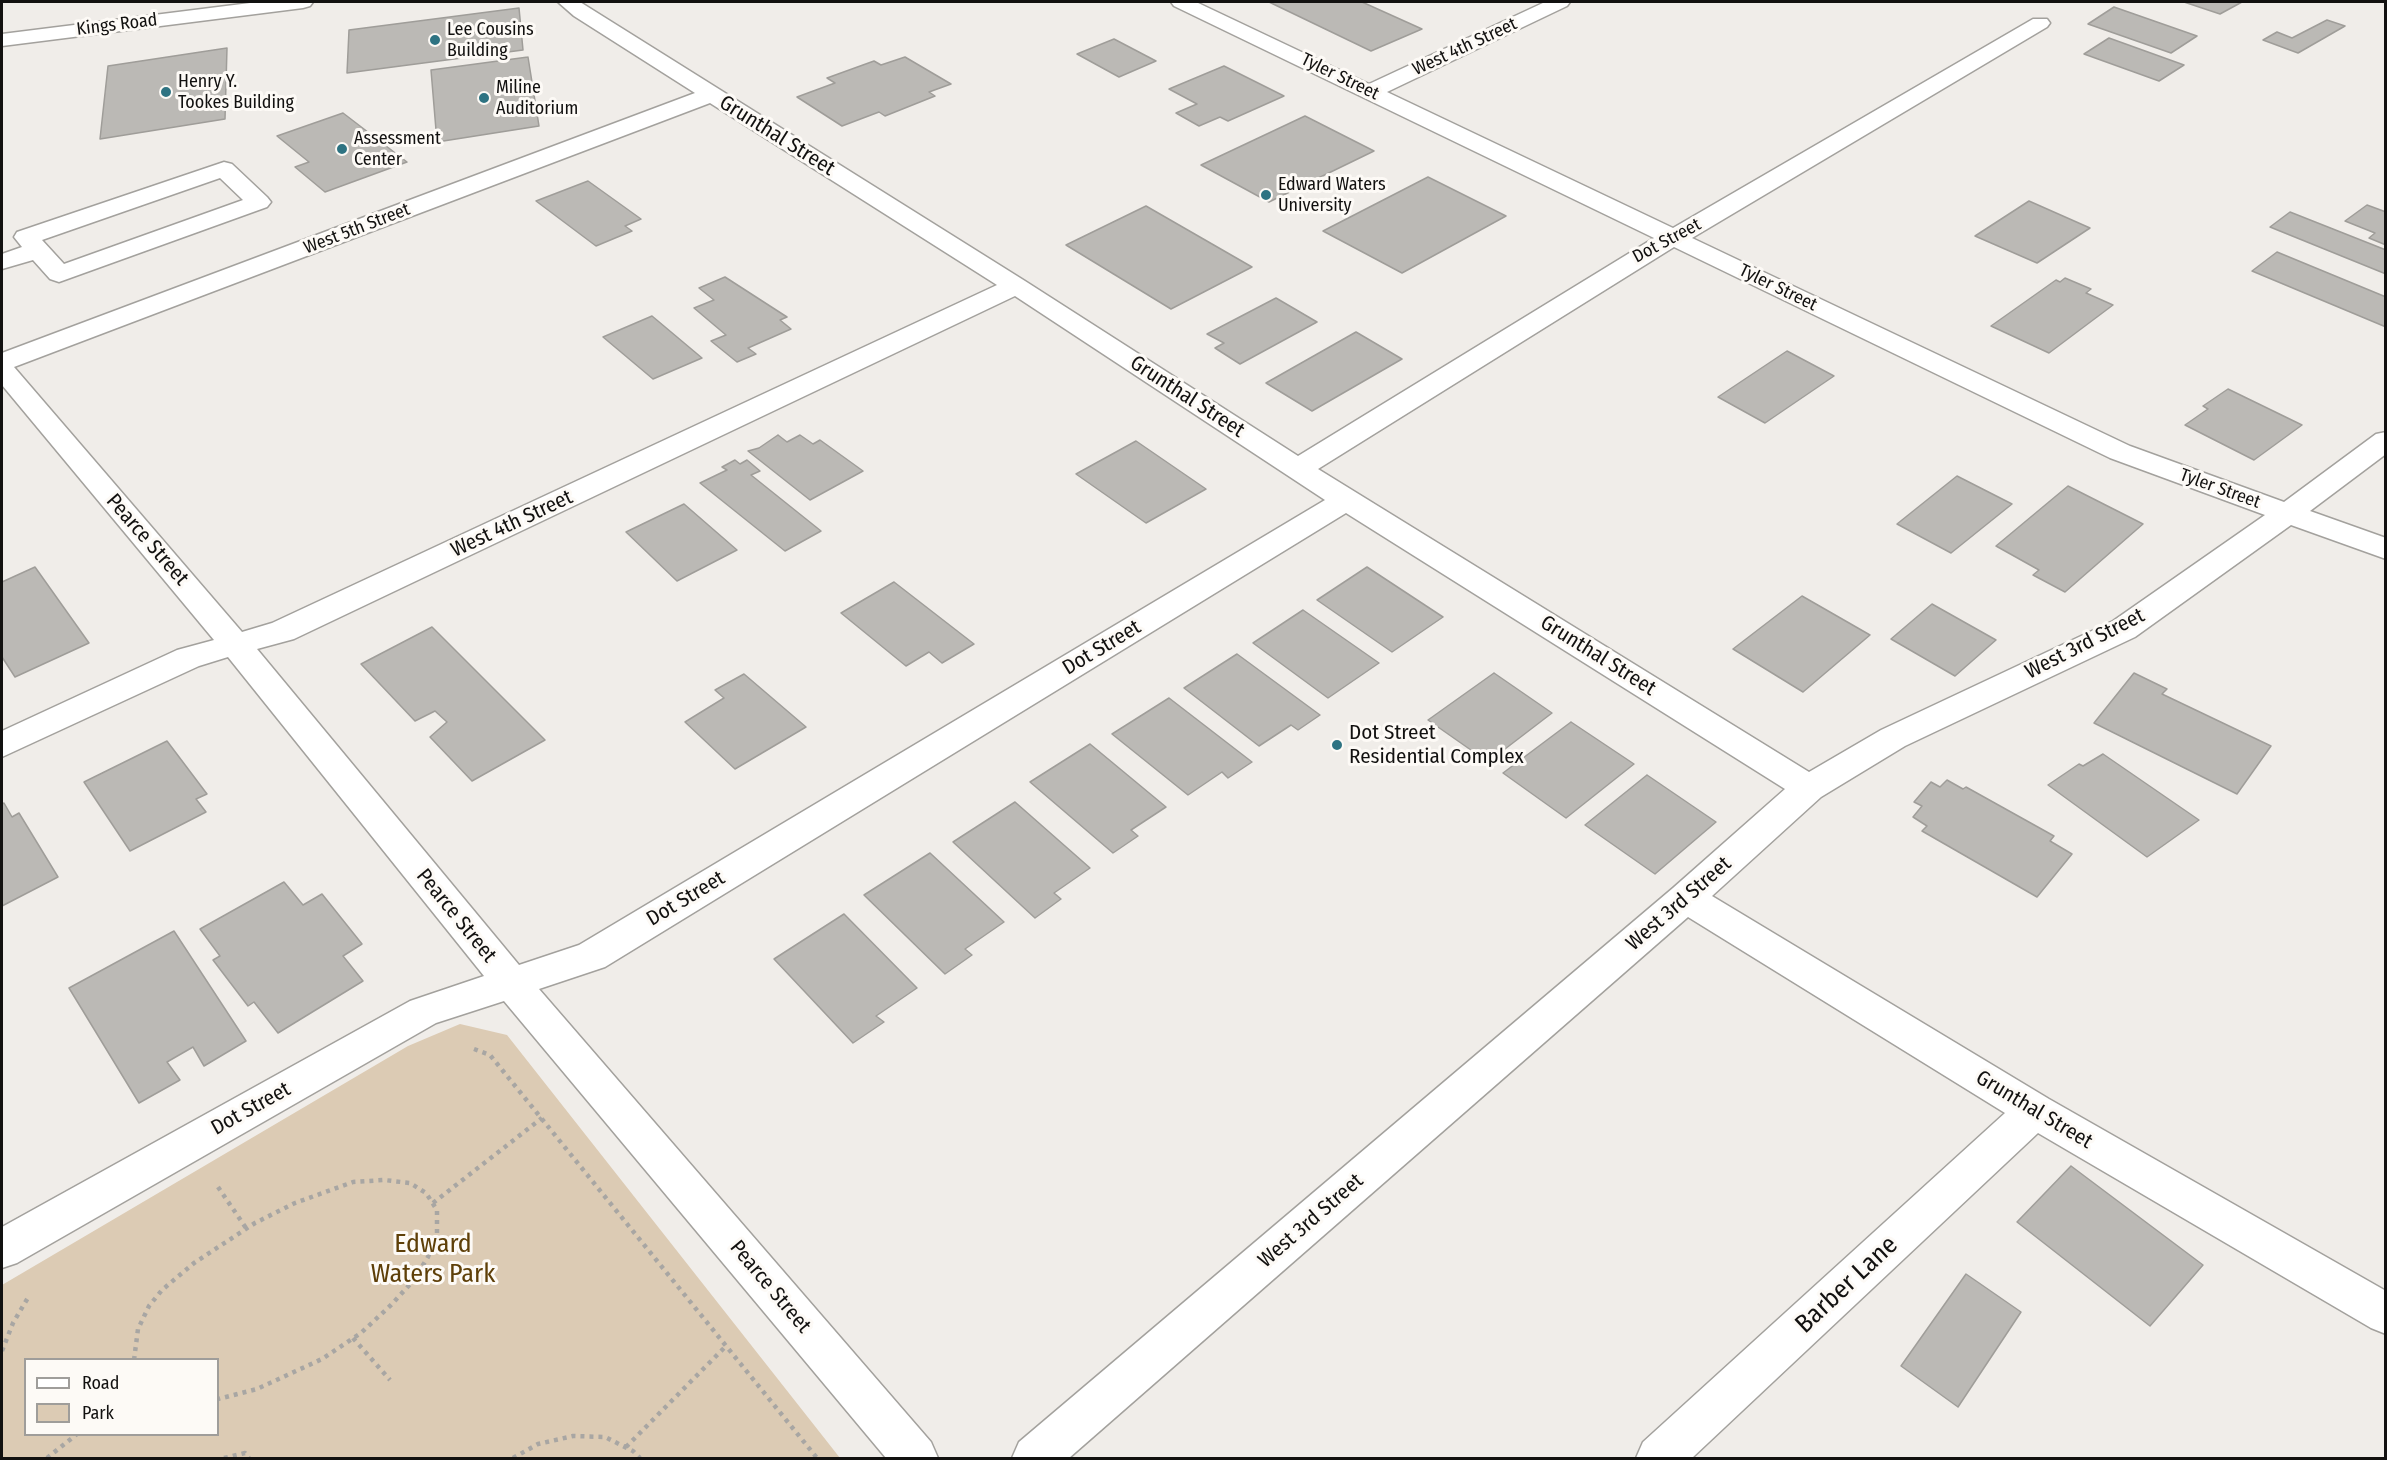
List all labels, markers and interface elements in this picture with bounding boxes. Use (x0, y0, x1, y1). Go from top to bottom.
street label: Kings Road (75, 9, 159, 41)
street label: West 4th Street (1409, 13, 1521, 81)
place label: Lee Cousins Building (447, 19, 534, 62)
marker: Lee Cousins Building (428, 33, 442, 47)
street label: Tyler Street (1298, 49, 1382, 105)
place label: Henry Y. Tookes Building (178, 71, 294, 113)
place label: Miline Auditorium (496, 77, 578, 119)
marker: Henry Y. Tookes Building (159, 85, 173, 99)
street label: Grunthal Street (715, 90, 839, 182)
marker: Miline Auditorium (477, 91, 491, 105)
place label: Assessment Center (354, 128, 441, 170)
marker: Assessment Center (335, 142, 349, 156)
place label: Edward Waters University (1278, 174, 1386, 216)
marker: Edward Waters University (1259, 188, 1273, 202)
street label: West 5th Street (301, 199, 413, 259)
street label: Dot Street (1629, 214, 1705, 268)
street label: Tyler Street (1736, 260, 1820, 316)
street label: Grunthal Street (1125, 351, 1249, 443)
street label: Tyler Street (2177, 464, 2263, 514)
street label: West 4th Street (447, 485, 577, 563)
street label: Pearce Street (100, 489, 194, 591)
street label: West 3rd Street (2021, 603, 2149, 685)
street label: Grunthal Street (1536, 610, 1660, 702)
street label: Dot Street (1058, 615, 1146, 681)
place label: Dot Street Residential Complex (1349, 720, 1524, 770)
marker: Dot Street Residential Complex (1330, 738, 1344, 752)
street label: West 3rd Street (1621, 852, 1737, 956)
street label: Pearce Street (411, 864, 501, 968)
street label: Dot Street (642, 866, 730, 932)
street label: Grunthal Street (1971, 1065, 2097, 1155)
street label: Dot Street (207, 1077, 295, 1141)
street label: West 3rd Street (1253, 1169, 1369, 1273)
park label: Edward Waters Park (371, 1229, 495, 1290)
street label: Barber Lane (1789, 1230, 1905, 1340)
street label: Pearce Street (724, 1236, 816, 1338)
legend (24, 1358, 219, 1436)
text: Road (82, 1372, 119, 1394)
text: Park (82, 1402, 114, 1424)

